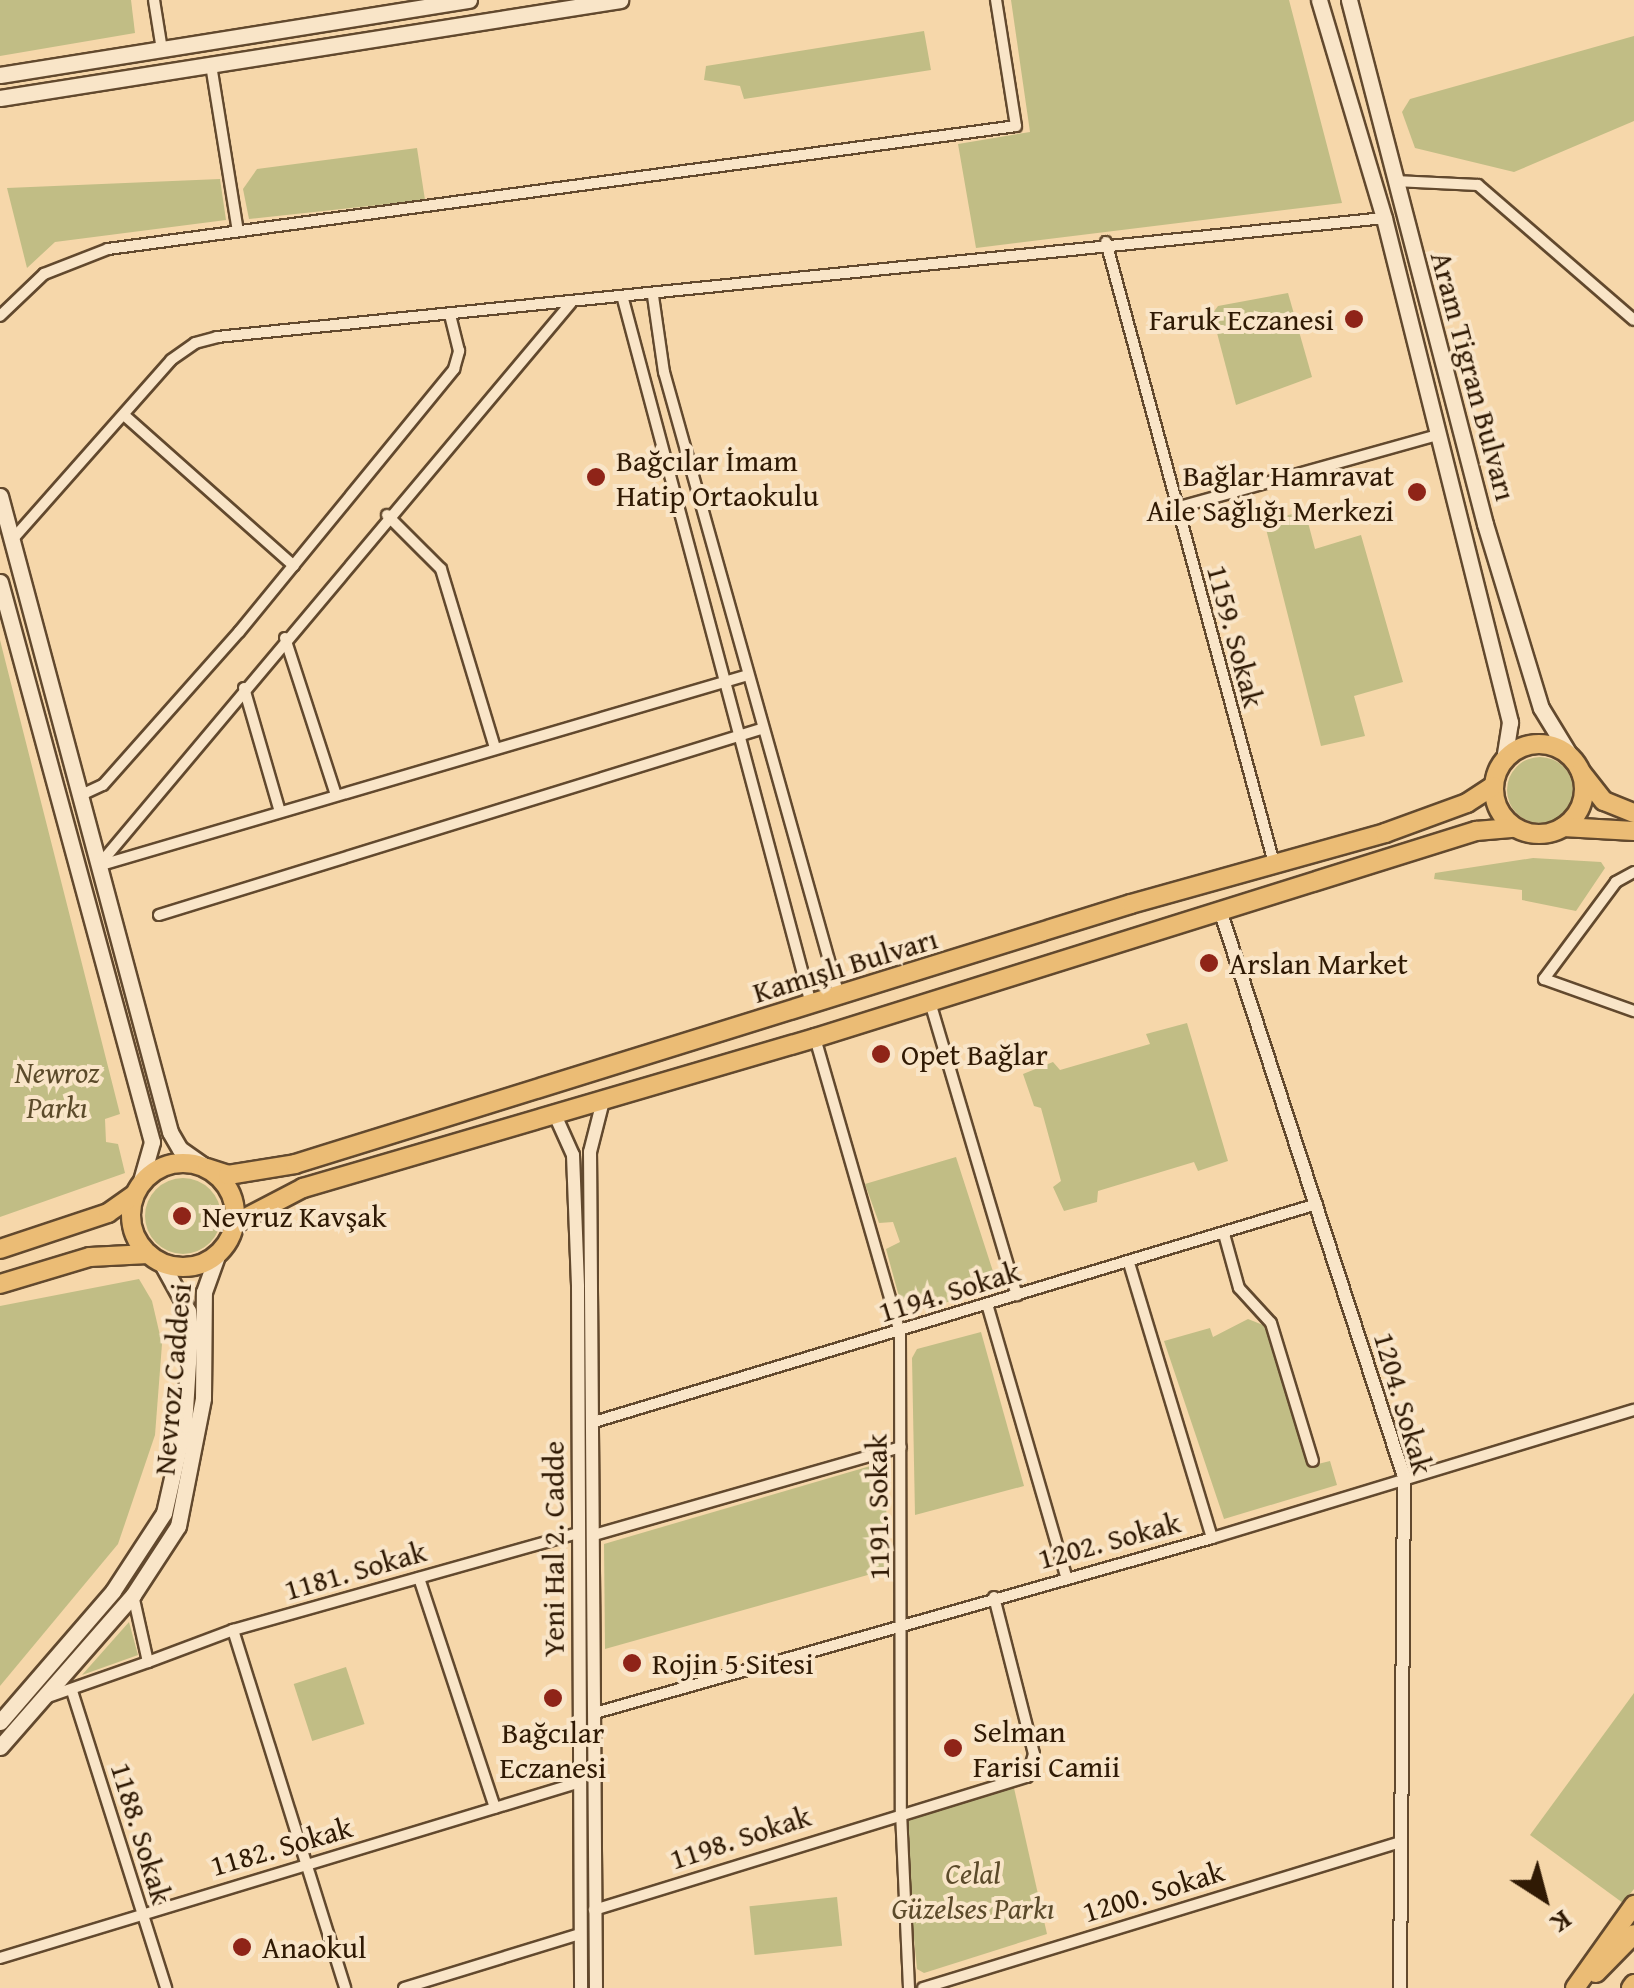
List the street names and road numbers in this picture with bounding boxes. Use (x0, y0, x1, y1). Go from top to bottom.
street label: Aram Tigran Bulvarı (1423, 248, 1525, 504)
street label: 1159. Sokak (1200, 561, 1272, 711)
street label: Kamışlı Bulvarı (748, 920, 942, 1010)
street label: 1194. Sokak (874, 1252, 1024, 1330)
street label: Nevroz Caddesi (146, 1282, 198, 1476)
street label: 1204. Sokak (1367, 1328, 1441, 1478)
street label: 1191. Sokak (858, 1434, 896, 1580)
street label: Yeni Hal 2. Cadde (535, 1441, 571, 1657)
street label: 1202. Sokak (1034, 1504, 1184, 1576)
street label: 1181. Sokak (280, 1533, 430, 1607)
street label: 1188. Sokak (103, 1758, 181, 1908)
street label: 1198. Sokak (665, 1797, 815, 1877)
street label: 1182. Sokak (206, 1809, 356, 1883)
street label: 1200. Sokak (1078, 1852, 1228, 1930)

